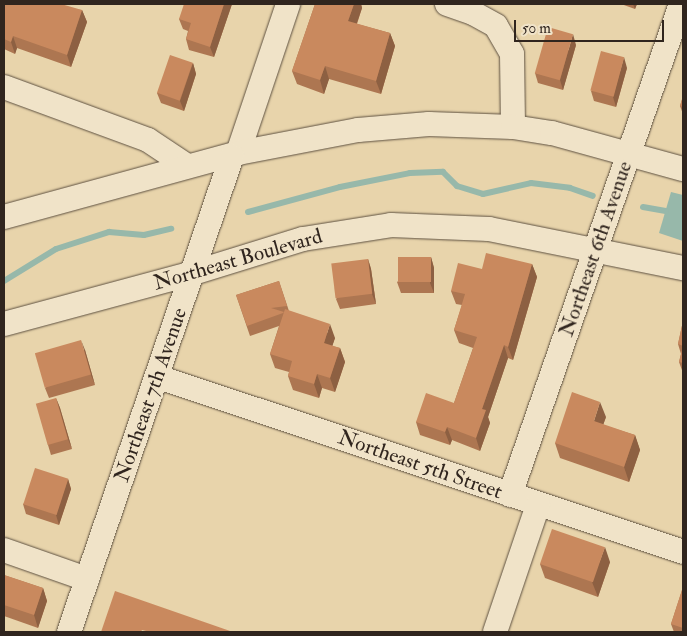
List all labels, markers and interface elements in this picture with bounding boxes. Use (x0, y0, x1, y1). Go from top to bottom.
scale bar (517, 10, 667, 42)
text: 50 m (522, 19, 551, 38)
street label: Northeast 6th Avenue (554, 158, 638, 340)
street label: Northeast Boulevard (151, 224, 325, 296)
street label: Northeast 7th Avenue (109, 305, 193, 485)
street label: Northeast 5th Street (335, 425, 505, 505)

